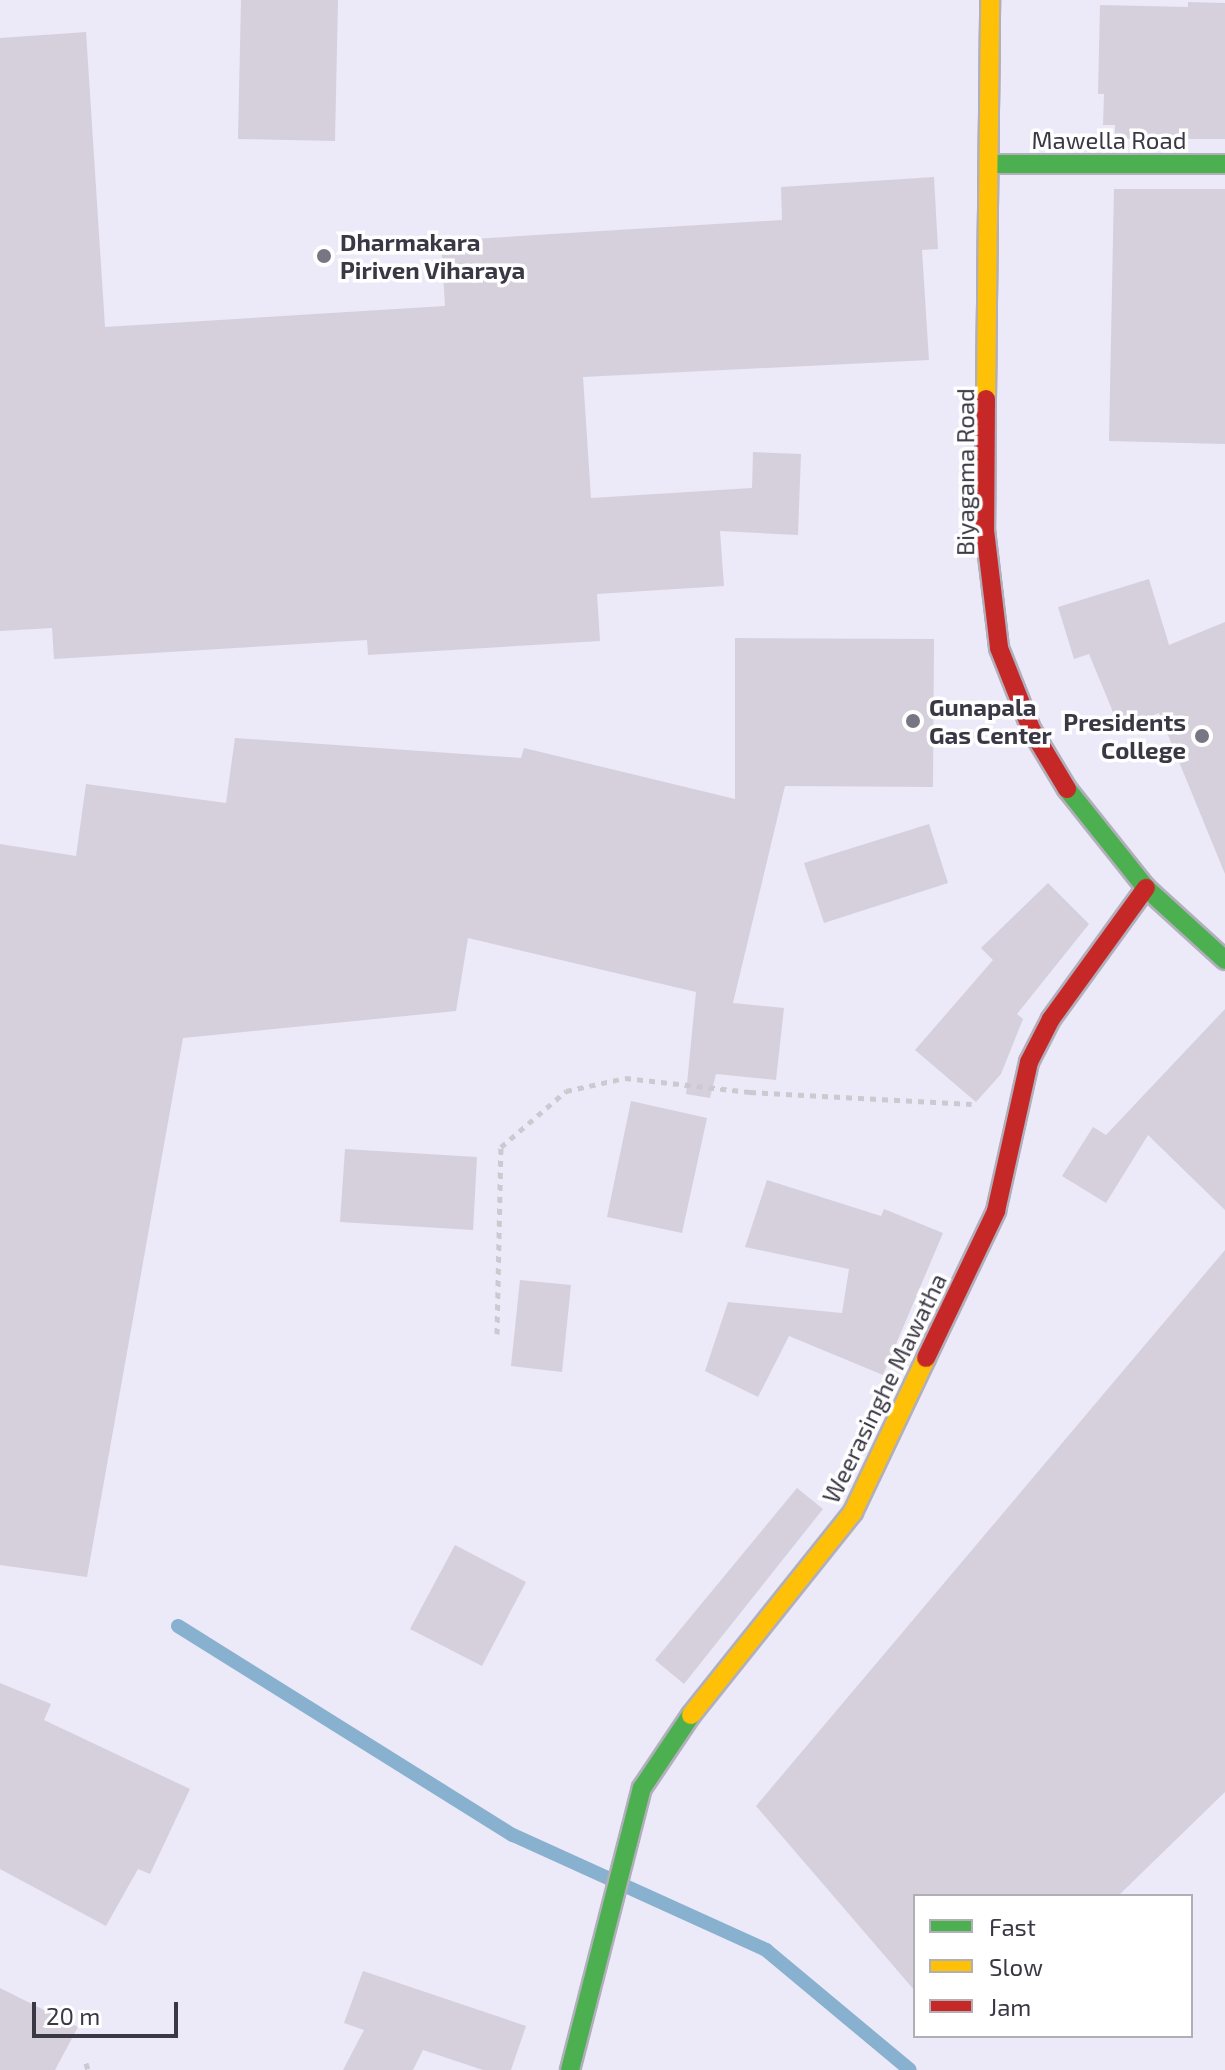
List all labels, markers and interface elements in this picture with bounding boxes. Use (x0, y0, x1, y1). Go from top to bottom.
street label: Mawella Road (1032, 126, 1186, 154)
place label: Dharmakara Piriven Viharaya (340, 228, 526, 284)
marker: Dharmakara Piriven Viharaya (315, 247, 333, 265)
street label: Biyagama Road (951, 388, 979, 556)
place label: Gunapala Gas Center (929, 693, 1052, 749)
place label: Presidents College (1063, 708, 1186, 764)
marker: Gunapala Gas Center (904, 712, 922, 730)
marker: Presidents College (1193, 727, 1211, 745)
street label: Weerasinghe Mawatha (816, 1268, 952, 1508)
legend (913, 1894, 1193, 2038)
text: Fast (989, 1912, 1036, 1941)
text: Slow (989, 1952, 1043, 1981)
scale bar (36, 1986, 182, 2036)
text: Jam (989, 1992, 1031, 2021)
text: 20 m (46, 2001, 100, 2030)

